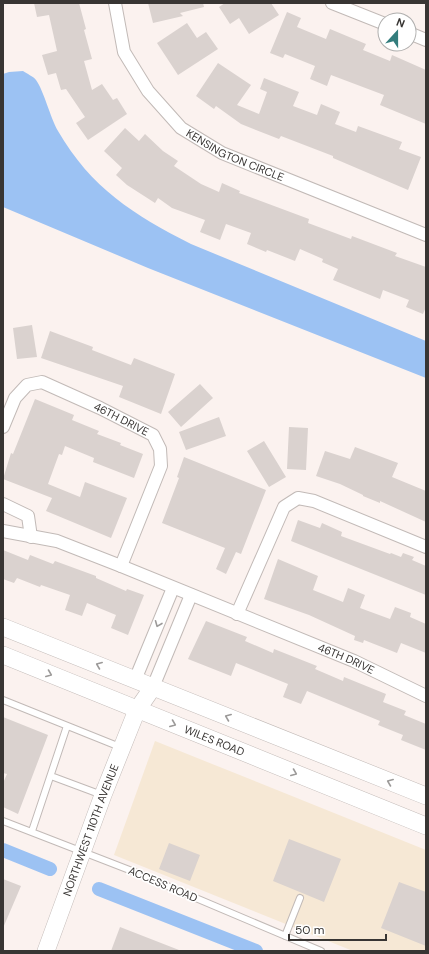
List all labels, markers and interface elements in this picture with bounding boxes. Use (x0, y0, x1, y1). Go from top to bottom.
north arrow (377, 12, 417, 52)
text: N (394, 15, 407, 31)
street label: KENSINGTON CIRCLE (184, 126, 286, 184)
street label: 46TH DRIVE (92, 399, 151, 439)
one-way arrow (155, 619, 163, 627)
street label: 46TH DRIVE (316, 640, 377, 677)
one-way arrow (95, 662, 102, 670)
one-way arrow (45, 669, 52, 677)
one-way arrow (225, 713, 232, 721)
one-way arrow (170, 720, 177, 728)
street label: WILES ROAD (182, 722, 247, 759)
street label: NORTHWEST 110TH AVENUE (60, 762, 122, 898)
one-way arrow (290, 768, 297, 776)
one-way arrow (386, 778, 393, 786)
street label: ACCESS ROAD (126, 863, 200, 905)
scale bar (289, 916, 386, 942)
text: 50 m (295, 922, 324, 938)

